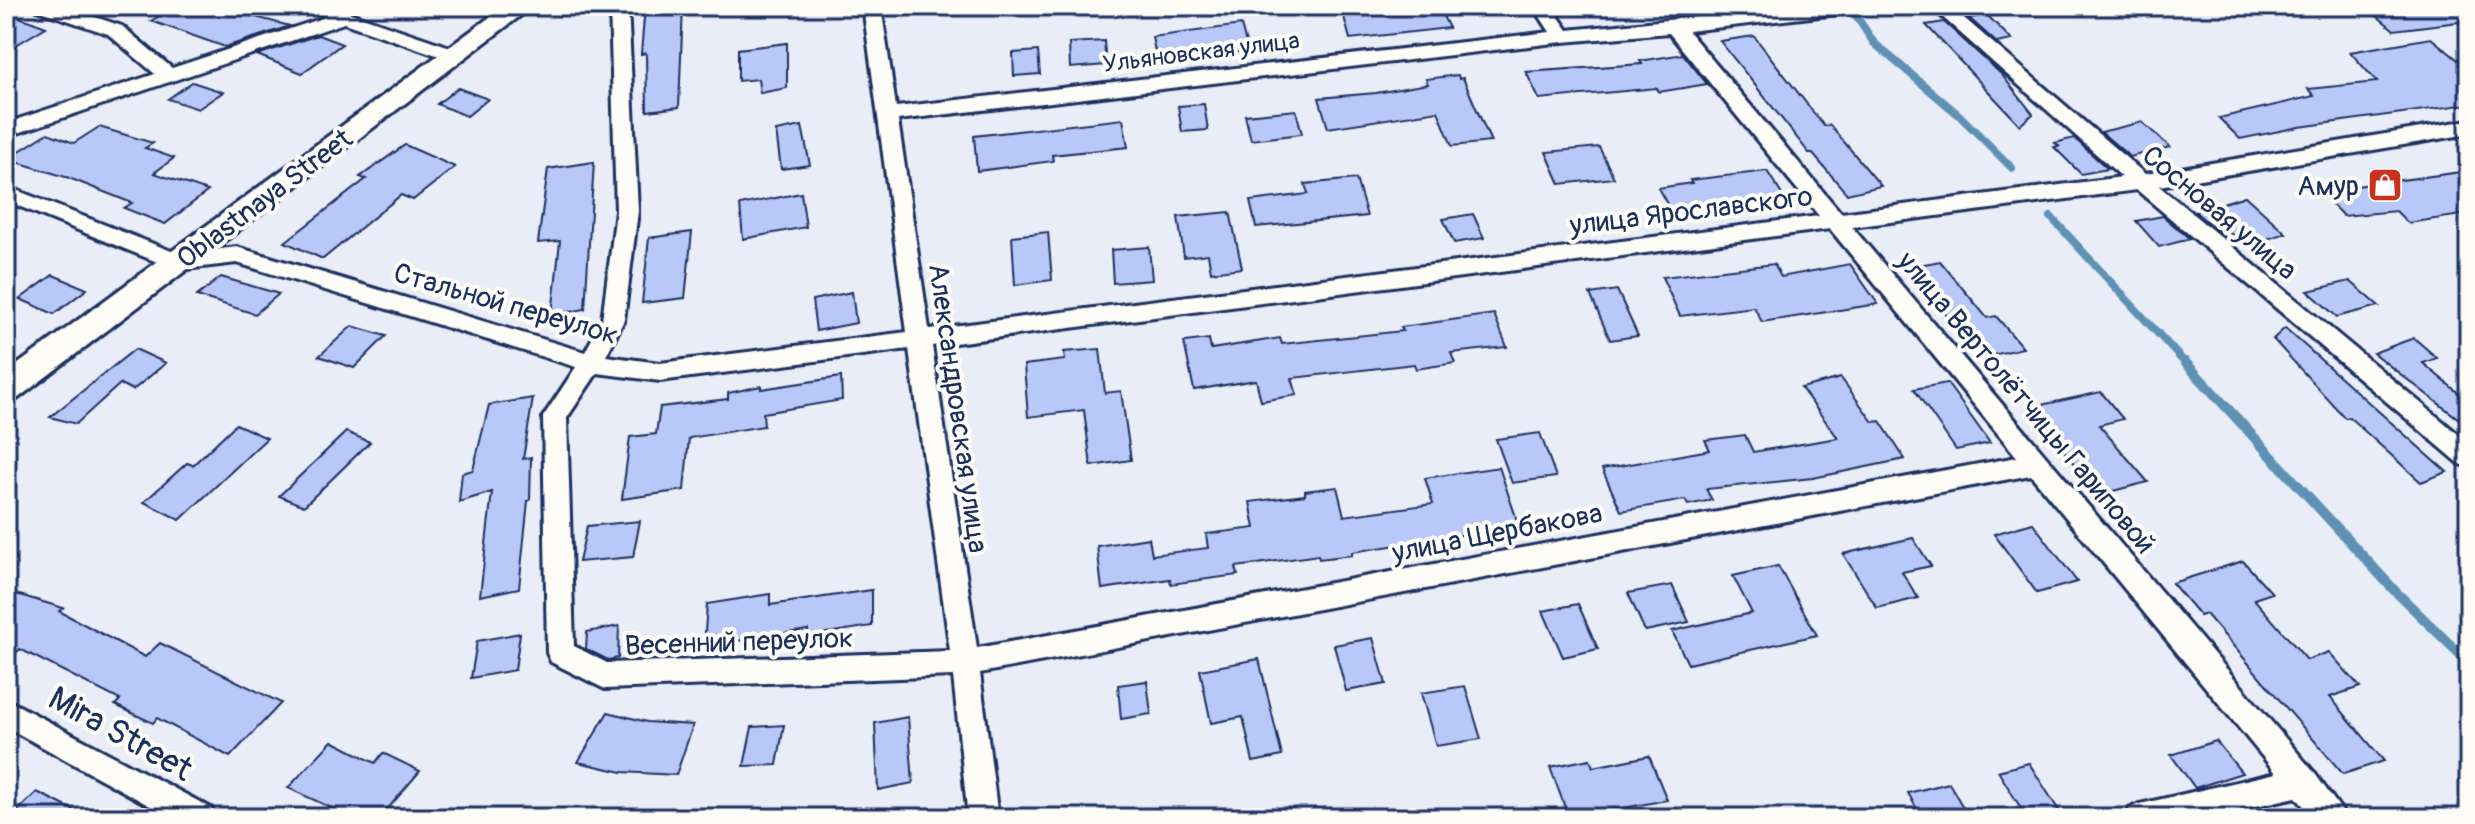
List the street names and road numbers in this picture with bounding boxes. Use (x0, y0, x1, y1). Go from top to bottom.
street label: Ульяновская улица (1101, 26, 1301, 79)
street label: Oblastnaya Street (170, 121, 360, 277)
street label: Сосновая улица (2135, 138, 2304, 288)
street label: улица Ярославского (1567, 179, 1815, 244)
street label: улица Вертолётчицы Гариповой (1889, 244, 2163, 561)
street label: Стальной переулок (389, 256, 622, 353)
street label: Александровская улица (920, 261, 995, 555)
street label: улица Щербакова (1388, 496, 1605, 571)
street label: Весенний переулок (624, 621, 854, 664)
street label: Mira Street (41, 677, 200, 792)

